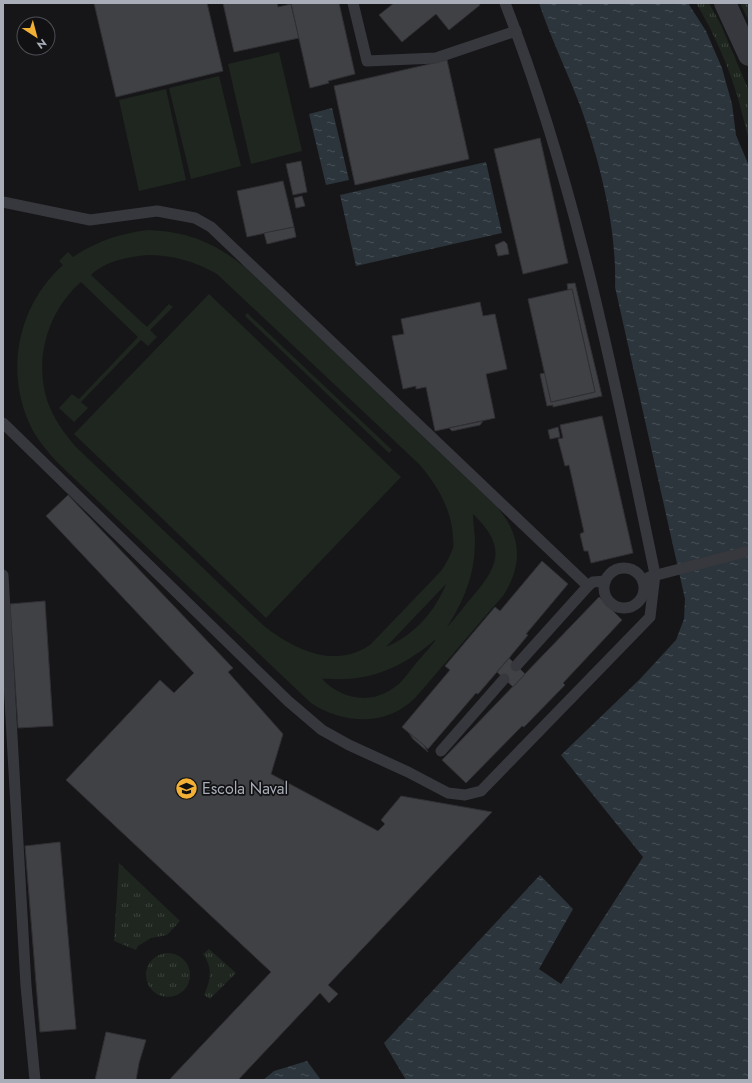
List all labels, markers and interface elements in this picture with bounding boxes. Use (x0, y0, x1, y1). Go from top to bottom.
north arrow (16, 16, 56, 56)
text: N (34, 35, 50, 53)
school or university icon: Escola Naval (173, 775, 199, 801)
place label: Escola Naval (202, 777, 288, 800)

